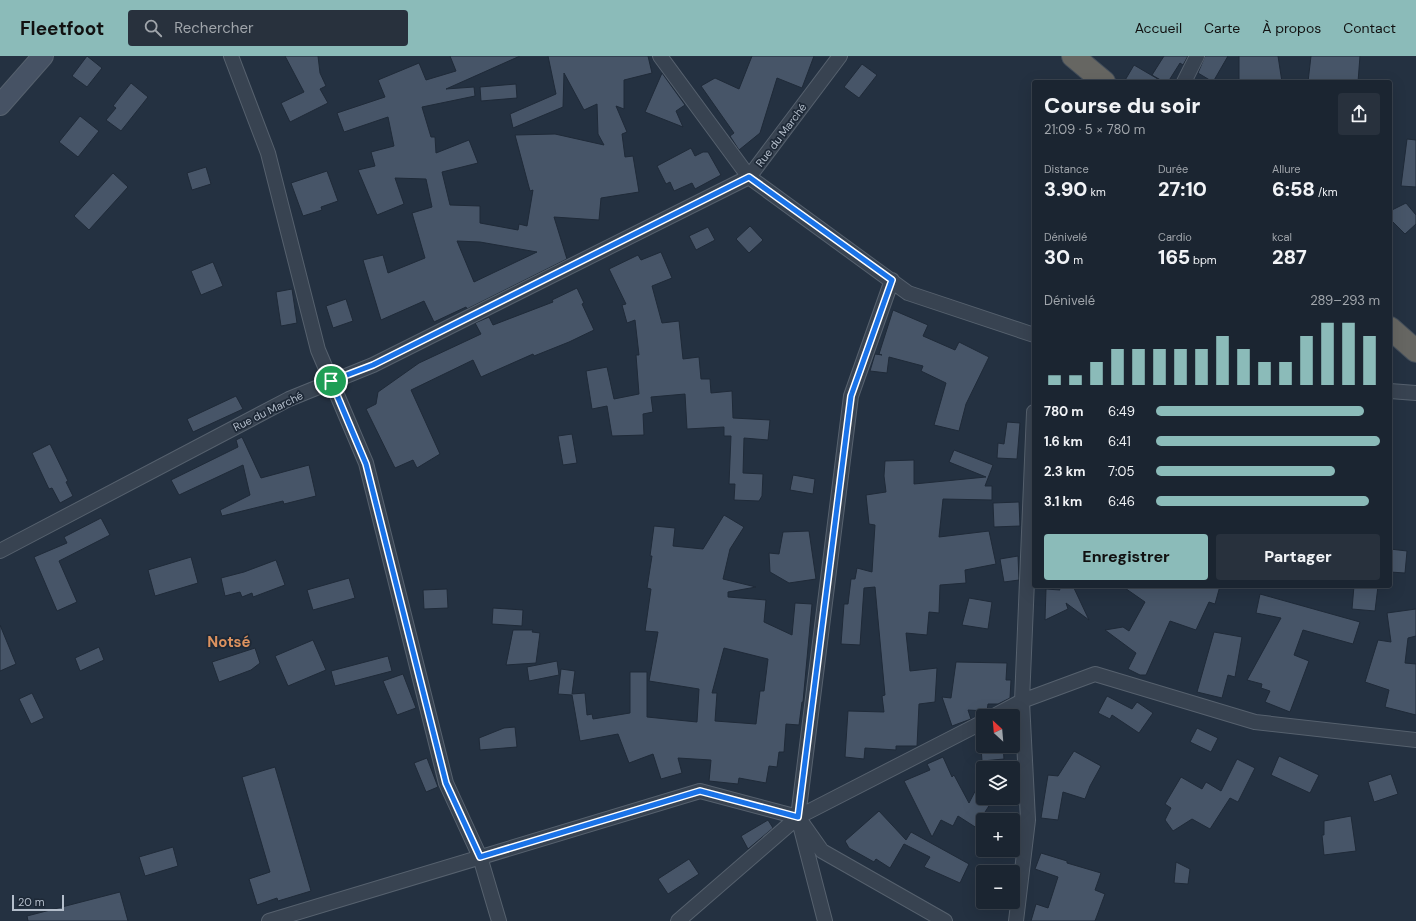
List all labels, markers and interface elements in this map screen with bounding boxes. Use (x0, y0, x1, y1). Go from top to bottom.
search box (128, 10, 408, 46)
text: Fleetfoot (20, 16, 104, 41)
icon: search (142, 17, 164, 39)
text: Rechercher (174, 18, 254, 38)
text: Accueil (1135, 19, 1182, 37)
text: Carte (1204, 19, 1240, 37)
text: À propos (1262, 19, 1321, 37)
text: Contact (1343, 19, 1396, 37)
text: Course du soir (1044, 91, 1200, 120)
button: share (1338, 93, 1380, 135)
street label: Rue du Marché (753, 100, 809, 170)
text: 21:09 · 5 × 780 m (1044, 121, 1145, 138)
text: Distance (1044, 162, 1089, 176)
text: Durée (1158, 162, 1188, 176)
text: Allure (1272, 162, 1301, 176)
text: 3.90 (1044, 176, 1087, 202)
text: 27:10 (1158, 176, 1207, 202)
text: 6:58 (1272, 176, 1315, 202)
text: km (1087, 185, 1106, 199)
text: /km (1315, 185, 1338, 199)
text: Dénivelé (1044, 230, 1087, 244)
text: Cardio (1158, 230, 1192, 244)
text: kcal (1272, 230, 1292, 244)
text: 30 (1044, 244, 1070, 270)
text: 165 (1158, 244, 1190, 270)
text: 287 (1272, 244, 1307, 270)
text: m (1070, 253, 1083, 267)
text: bpm (1190, 253, 1217, 267)
text: Dénivelé (1044, 292, 1095, 309)
text: 289–293 m (1310, 292, 1380, 309)
pin (314, 364, 348, 398)
icon: arrive (320, 370, 342, 392)
street label: Rue du Marché (231, 388, 305, 434)
text: 780 m (1044, 403, 1084, 420)
text: 6:49 (1108, 403, 1135, 420)
text: 1.6 km (1044, 433, 1083, 450)
text: 6:41 (1108, 433, 1131, 450)
text: 2.3 km (1044, 463, 1085, 480)
text: 7:05 (1108, 463, 1134, 480)
text: 3.1 km (1044, 493, 1082, 510)
text: 6:46 (1108, 493, 1135, 510)
button: Enregistrer (1044, 534, 1208, 580)
button: Partager (1216, 534, 1380, 580)
district label: Notsé (207, 632, 251, 652)
north arrow (976, 709, 1020, 753)
map controls (976, 709, 1020, 909)
button: layers (976, 761, 1020, 805)
button: + (976, 813, 1020, 857)
button: − (976, 865, 1020, 909)
scale bar (12, 893, 64, 912)
text: 20 m (18, 895, 44, 909)

